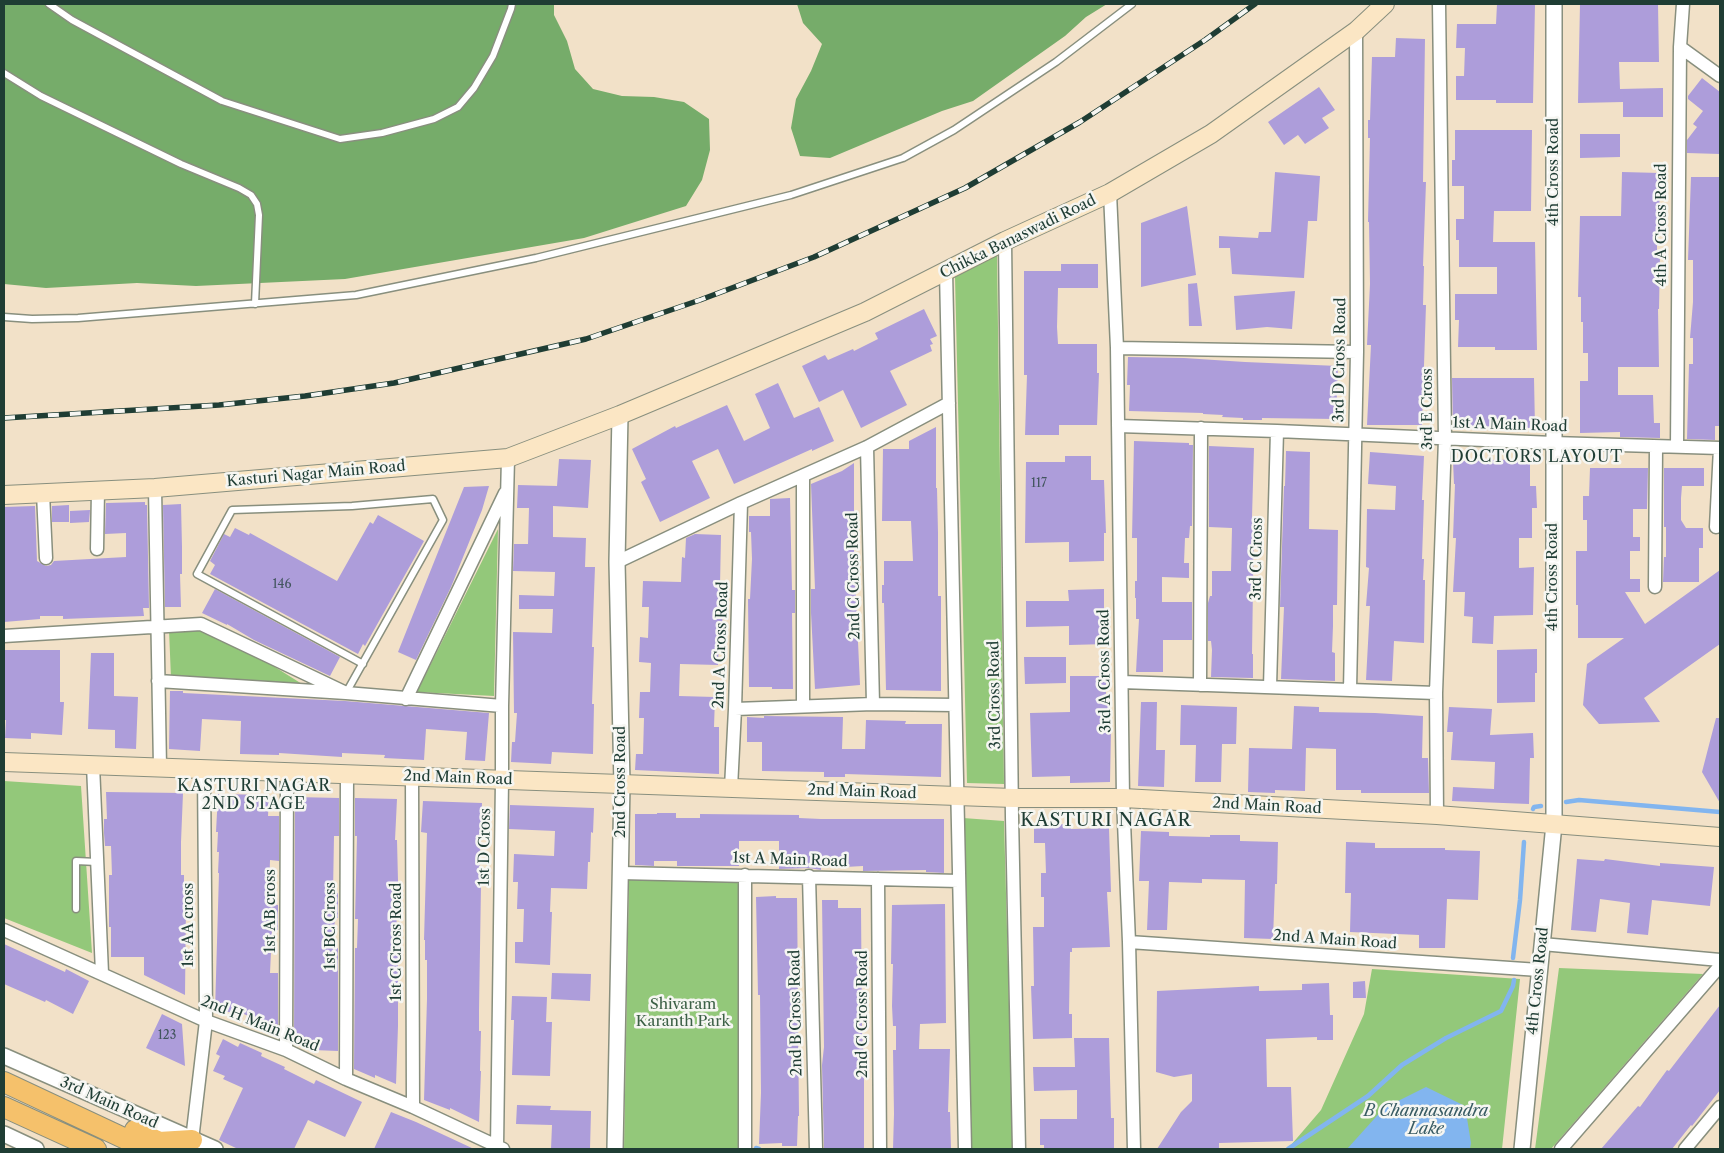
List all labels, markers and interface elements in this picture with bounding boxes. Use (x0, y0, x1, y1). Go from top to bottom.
street label: 4th Cross Road (1545, 118, 1563, 226)
street label: 4th A Cross Road (1653, 163, 1671, 287)
street label: Chikka Banaswadi Road (937, 191, 1099, 283)
street label: 3rd D Cross Road (1330, 297, 1350, 423)
street label: 3rd E Cross (1419, 368, 1437, 450)
street label: 1st A Main Road (1452, 414, 1568, 436)
district label: DOCTORS LAYOUT (1449, 447, 1625, 467)
street label: Kasturi Nagar Main Road (226, 457, 406, 491)
house number: 117 (1031, 477, 1047, 491)
street label: 2nd C Cross Road (844, 512, 864, 640)
street label: 3rd C Cross (1247, 517, 1267, 601)
street label: 4th Cross Road (1544, 523, 1562, 631)
house number: 146 (272, 578, 292, 592)
street label: 2nd A Cross Road (710, 581, 732, 709)
street label: 3rd A Cross Road (1095, 609, 1115, 733)
street label: 3rd Cross Road (985, 641, 1005, 749)
street label: 2nd Cross Road (612, 726, 630, 838)
street label: 2nd Main Road (403, 767, 513, 789)
district label: KASTURI NAGAR 2ND STAGE (175, 776, 333, 814)
street label: 2nd Main Road (807, 781, 917, 803)
street label: 2nd Main Road (1212, 794, 1322, 818)
street label: 1st D Cross (475, 808, 495, 886)
district label: KASTURI NAGAR (1019, 810, 1193, 832)
street label: 1st A Main Road (732, 849, 848, 871)
street label: 1st AB cross (262, 869, 280, 953)
street label: 1st BC Cross (322, 882, 340, 970)
street label: 1st AA cross (180, 883, 198, 967)
street label: 1st C Cross Road (388, 883, 406, 1001)
street label: 4th Cross Road (1523, 926, 1553, 1036)
street label: 2nd A Main Road (1272, 927, 1398, 953)
street label: 2nd B Cross Road (786, 950, 806, 1076)
street label: 2nd C Cross Road (854, 950, 872, 1078)
street label: 2nd H Main Road (198, 992, 322, 1056)
park label: Shivaram Karanth Park (636, 996, 730, 1031)
house number: 123 (158, 1029, 176, 1043)
street label: 3rd Main Road (57, 1073, 161, 1133)
water label: B Channasandra Lake (1364, 1101, 1488, 1139)

